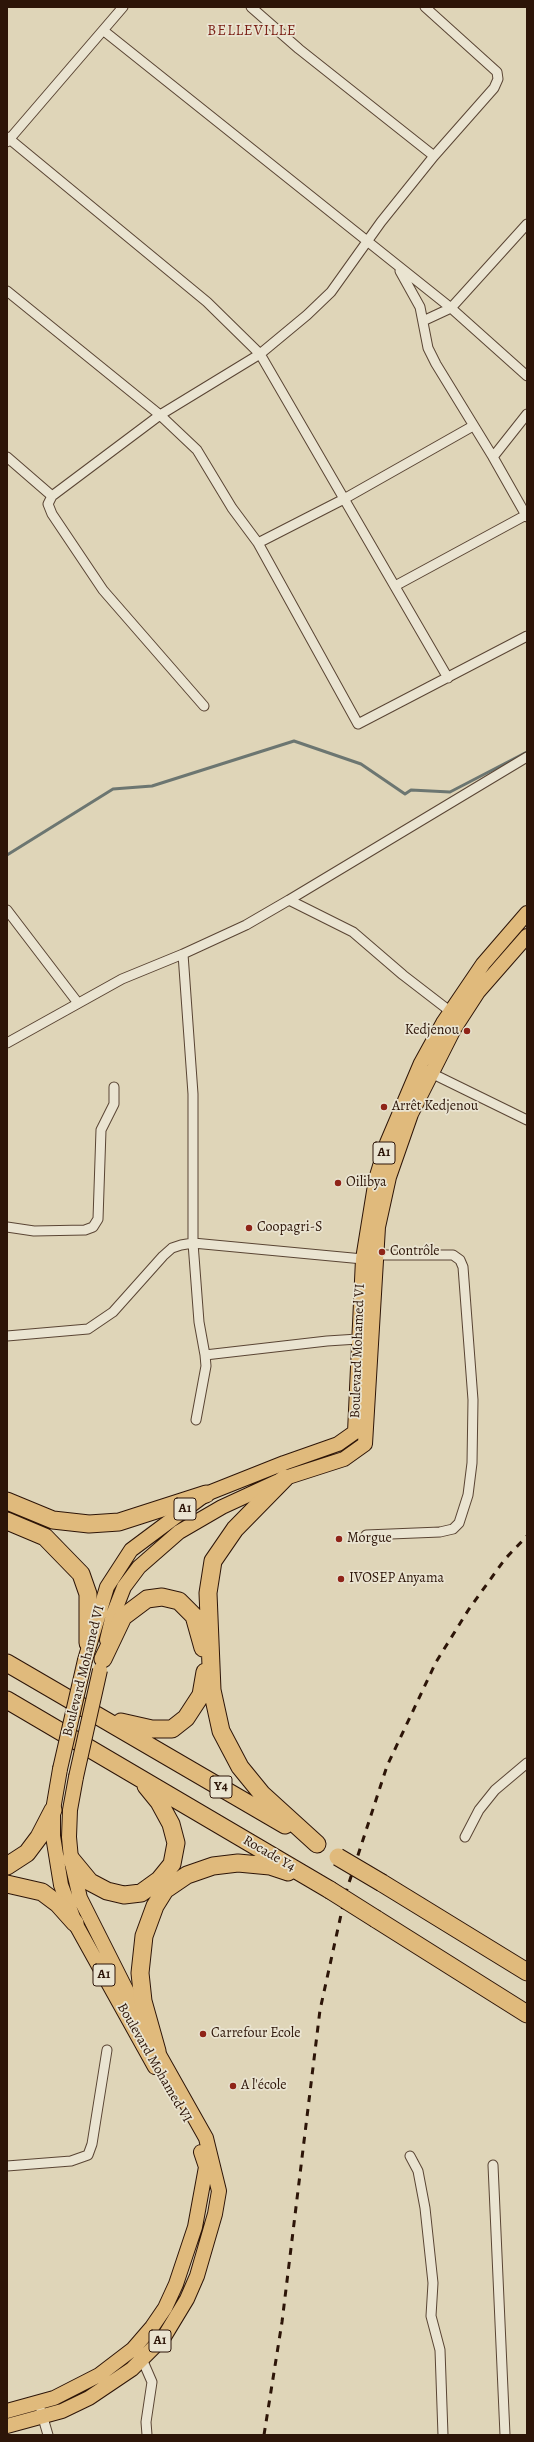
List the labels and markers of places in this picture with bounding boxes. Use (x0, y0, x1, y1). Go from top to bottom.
place label: Kedjenou (405, 1023, 459, 1039)
marker: Kedjenou (462, 1026, 472, 1036)
place label: Arrêt Kedjenou (392, 1099, 478, 1115)
marker: Arrêt Kedjenou (379, 1102, 389, 1112)
place label: Oilibya (346, 1175, 386, 1191)
marker: Oilibya (333, 1178, 343, 1188)
place label: Coopagri-S (257, 1220, 322, 1236)
marker: Coopagri-S (244, 1223, 254, 1233)
place label: Contrôle (390, 1244, 440, 1260)
marker: Contrôle (377, 1247, 387, 1257)
place label: Morgue (347, 1531, 392, 1547)
marker: Morgue (334, 1534, 344, 1544)
place label: IVOSEP Anyama (349, 1571, 444, 1587)
marker: IVOSEP Anyama (336, 1574, 346, 1584)
place label: Carrefour Ecole (211, 2026, 301, 2042)
marker: Carrefour Ecole (198, 2029, 208, 2039)
place label: A l'école (241, 2078, 286, 2094)
marker: A l'école (228, 2081, 238, 2091)

